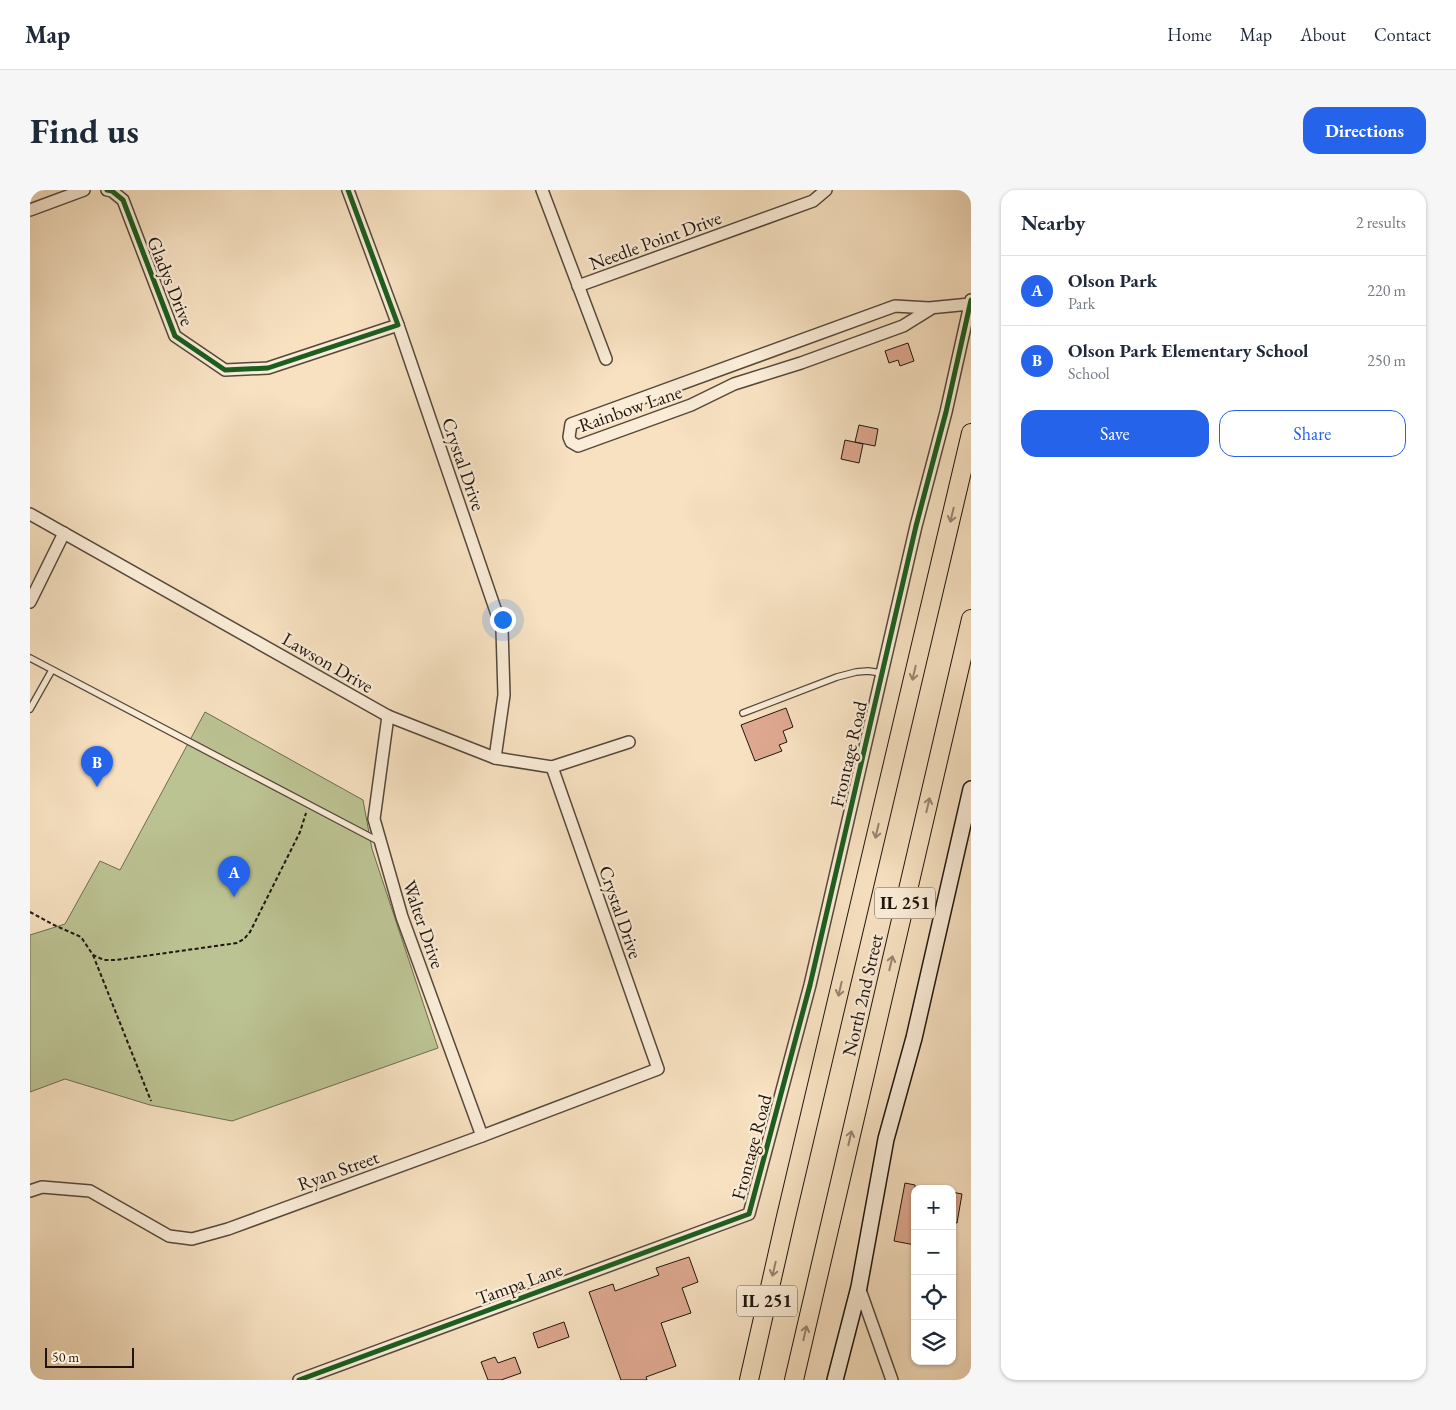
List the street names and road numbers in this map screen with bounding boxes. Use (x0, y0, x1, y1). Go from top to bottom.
street label: Needle Point Drive (586, 205, 725, 276)
street label: Gladys Drive (141, 233, 200, 330)
street label: Rainbow Lane (575, 379, 685, 438)
street label: Crystal Drive (436, 414, 491, 514)
street label: Lawson Drive (278, 626, 378, 699)
street label: Frontage Road (824, 698, 873, 810)
street label: Crystal Drive (593, 862, 648, 962)
street label: Walter Drive (397, 877, 450, 972)
road number: IL 251 (875, 888, 935, 918)
street label: North 2nd Street (836, 932, 889, 1059)
street label: Frontage Road (725, 1091, 778, 1203)
street label: Ryan Street (294, 1144, 382, 1197)
street label: Tampa Lane (473, 1256, 566, 1311)
road number: IL 251 (737, 1286, 797, 1316)

